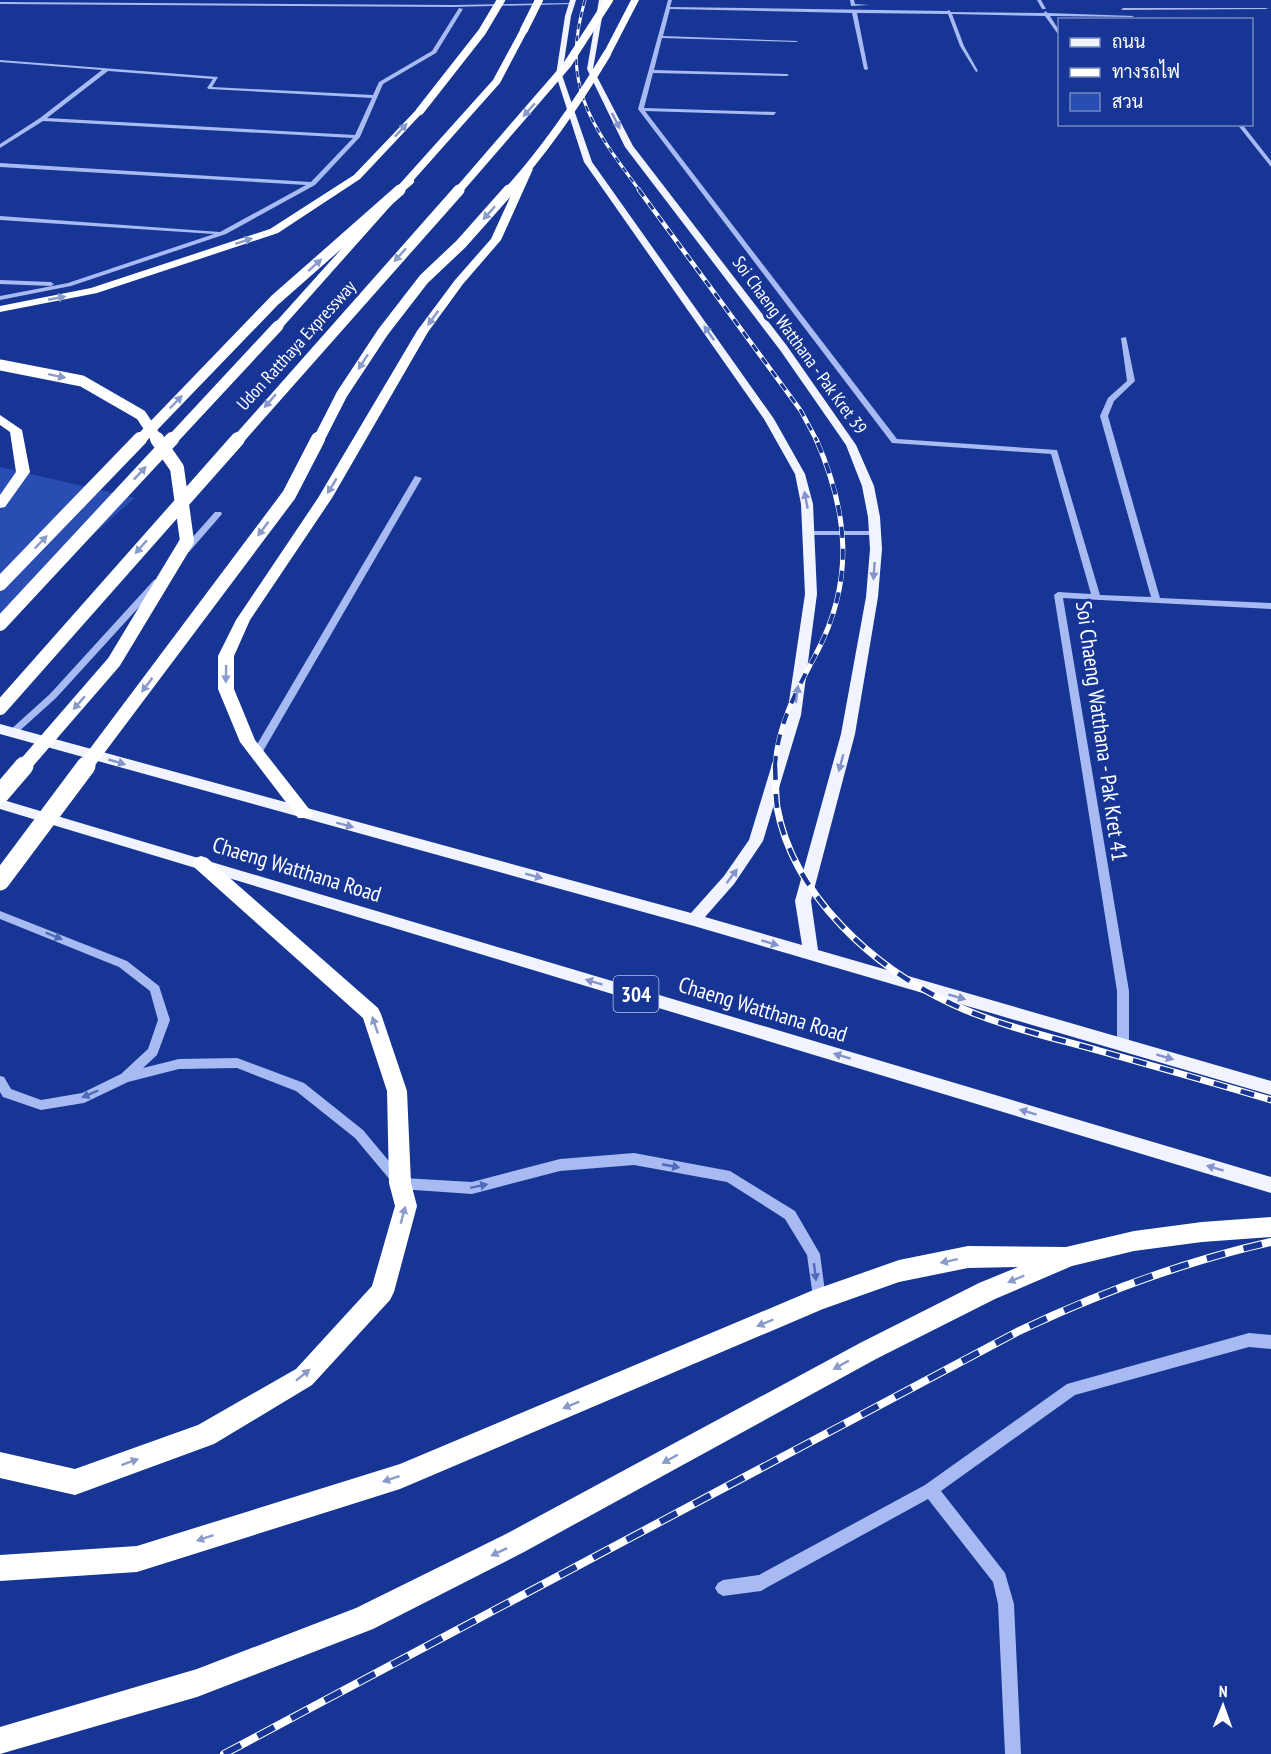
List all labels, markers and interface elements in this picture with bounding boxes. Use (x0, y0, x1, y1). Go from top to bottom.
legend (1058, 18, 1253, 126)
text: ถนน (1112, 30, 1145, 53)
text: ทางรถไฟ (1112, 59, 1180, 83)
text: สวน (1112, 90, 1143, 113)
one-way arrow (523, 102, 536, 118)
one-way arrow (611, 113, 621, 130)
one-way arrow (394, 123, 408, 138)
one-way arrow (483, 205, 496, 220)
one-way arrow (235, 236, 253, 246)
one-way arrow (393, 248, 407, 263)
street label: Soi Chaeng Watthana - Pak Kret 39 (728, 251, 872, 439)
one-way arrow (307, 259, 322, 272)
street label: Udon Ratthaya Expressway (231, 275, 361, 415)
one-way arrow (48, 293, 67, 302)
one-way arrow (427, 310, 439, 326)
one-way arrow (704, 325, 716, 340)
one-way arrow (358, 354, 369, 370)
one-way arrow (48, 372, 67, 381)
one-way arrow (264, 393, 277, 408)
one-way arrow (169, 396, 183, 410)
one-way arrow (133, 466, 147, 481)
one-way arrow (328, 477, 338, 494)
one-way arrow (801, 491, 810, 510)
one-way arrow (258, 521, 270, 536)
one-way arrow (33, 536, 47, 550)
one-way arrow (135, 539, 148, 554)
one-way arrow (869, 562, 879, 581)
street label: Soi Chaeng Watthana - Pak Kret 41 (1070, 599, 1134, 863)
one-way arrow (221, 665, 231, 684)
one-way arrow (141, 677, 153, 692)
one-way arrow (792, 684, 801, 703)
one-way arrow (72, 695, 85, 711)
one-way arrow (835, 754, 845, 772)
one-way arrow (108, 758, 126, 767)
one-way arrow (337, 821, 355, 830)
street label: Chaeng Watthana Road (209, 830, 385, 908)
one-way arrow (726, 868, 738, 884)
one-way arrow (525, 872, 543, 881)
one-way arrow (46, 932, 64, 942)
one-way arrow (761, 939, 779, 948)
street label: Chaeng Watthana Road (675, 970, 851, 1048)
road number: 304 (614, 976, 658, 1012)
one-way arrow (585, 977, 603, 986)
one-way arrow (948, 993, 966, 1002)
one-way arrow (369, 1016, 379, 1034)
one-way arrow (832, 1051, 850, 1060)
one-way arrow (1156, 1053, 1174, 1062)
one-way arrow (81, 1090, 99, 1100)
one-way arrow (1019, 1107, 1037, 1116)
one-way arrow (661, 1162, 680, 1171)
one-way arrow (1206, 1163, 1224, 1172)
one-way arrow (470, 1181, 489, 1190)
one-way arrow (399, 1206, 409, 1224)
one-way arrow (939, 1257, 958, 1266)
one-way arrow (811, 1263, 820, 1282)
one-way arrow (1007, 1275, 1025, 1284)
one-way arrow (755, 1318, 773, 1328)
one-way arrow (832, 1360, 849, 1370)
one-way arrow (295, 1369, 311, 1382)
one-way arrow (562, 1400, 580, 1410)
one-way arrow (661, 1454, 678, 1464)
one-way arrow (121, 1457, 139, 1467)
one-way arrow (382, 1474, 400, 1484)
one-way arrow (196, 1534, 214, 1543)
one-way arrow (490, 1547, 507, 1556)
north arrow (1193, 1676, 1253, 1736)
text: N (1219, 1681, 1228, 1701)

